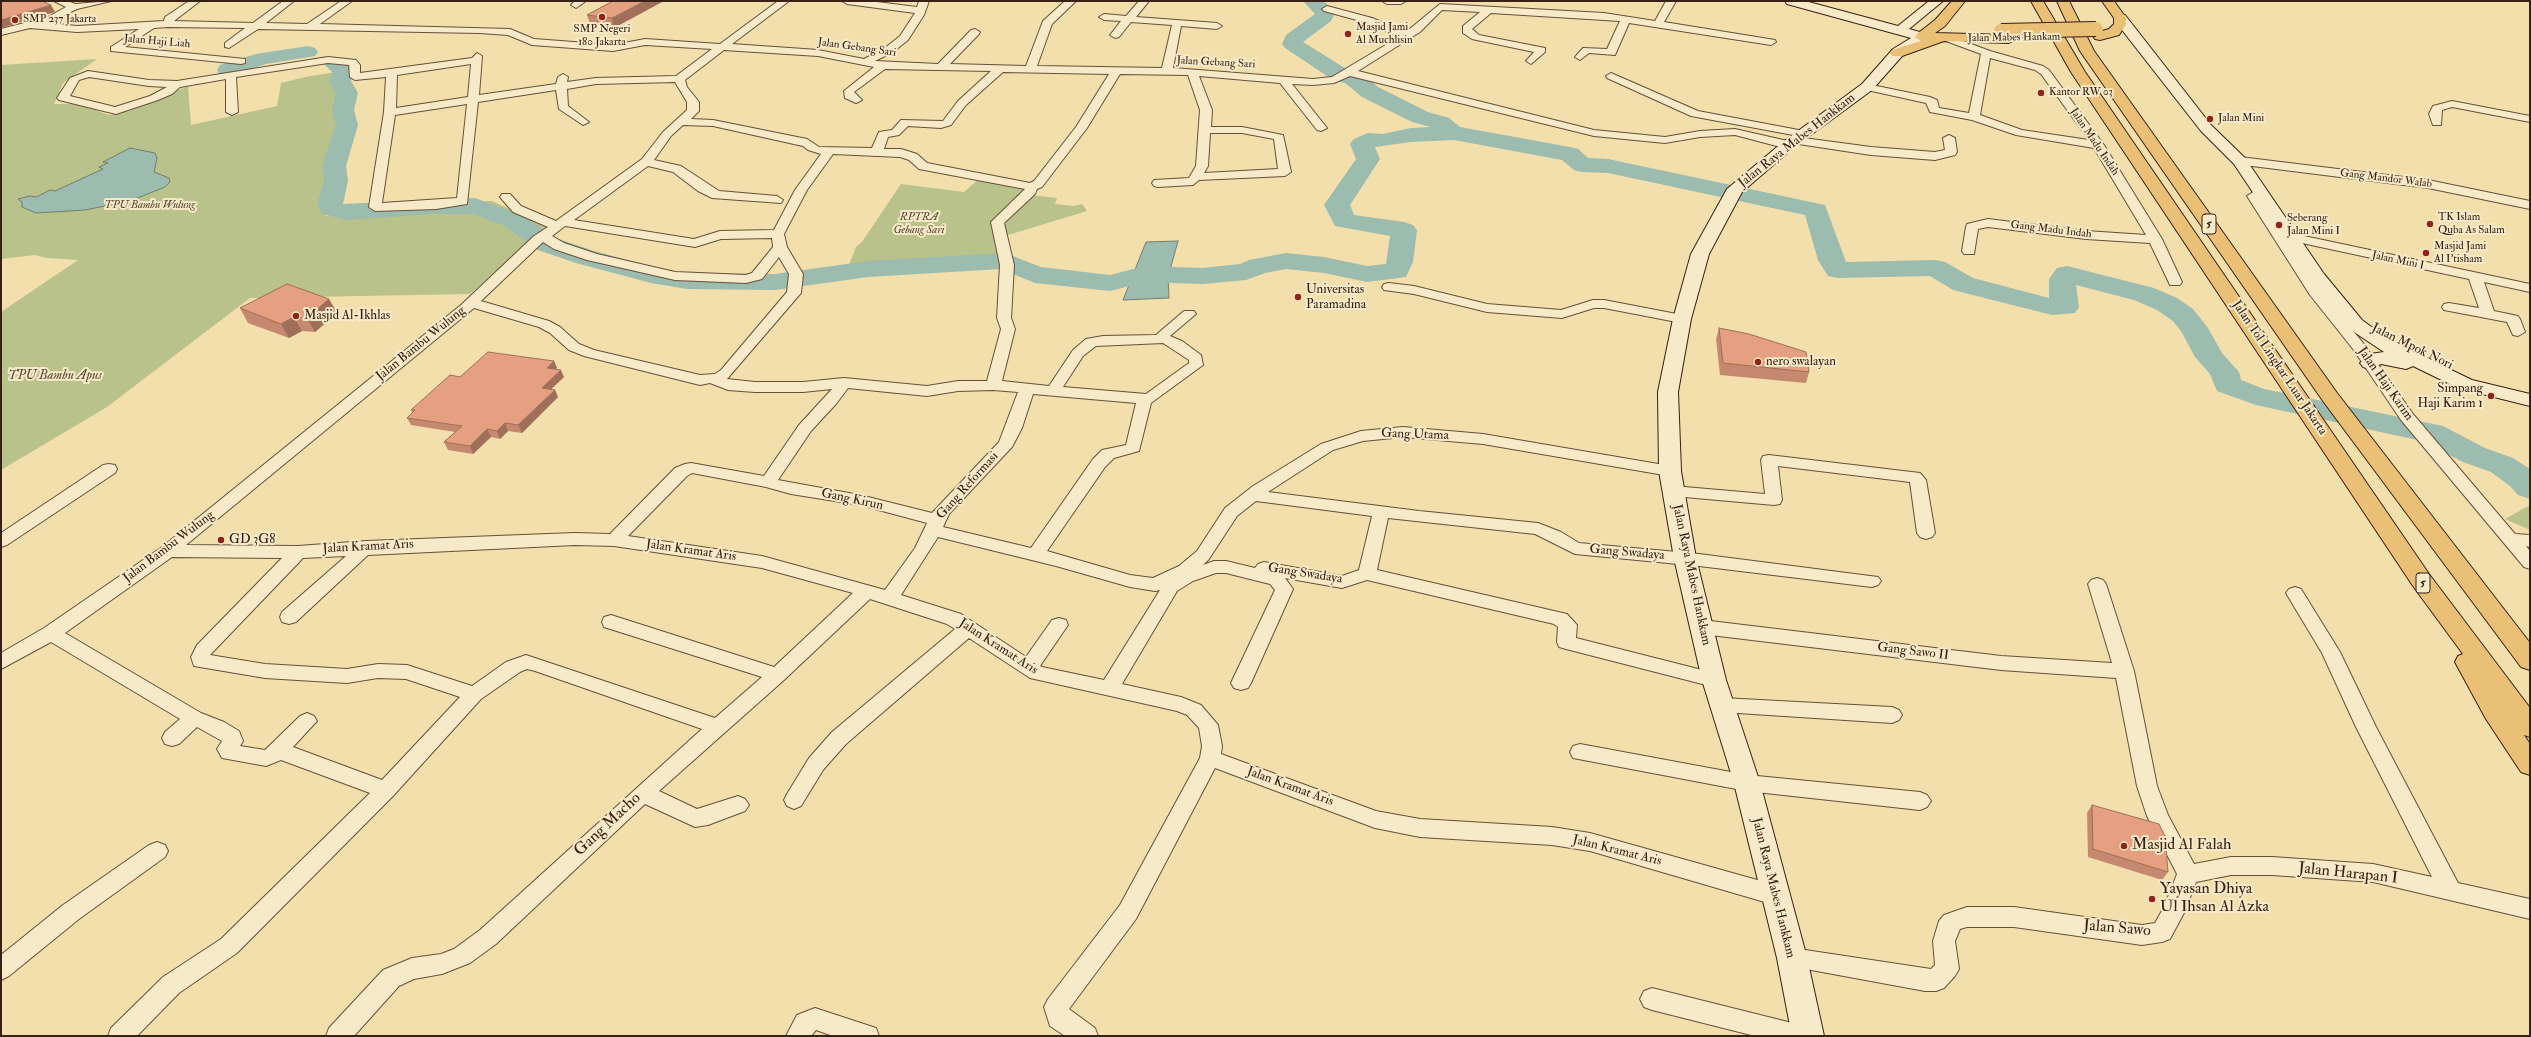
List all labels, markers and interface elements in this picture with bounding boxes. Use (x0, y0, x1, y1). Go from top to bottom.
marker: SMP Negeri 180 Jakarta (597, 12, 607, 22)
place label: SMP 237 Jakarta (23, 13, 96, 27)
marker: SMP 237 Jakarta (10, 15, 20, 25)
place label: Masjid Jami Al Muchlisin (1356, 21, 1413, 47)
place label: SMP Negeri 180 Jakarta (574, 23, 630, 49)
marker: Masjid Jami Al Muchlisin (1343, 29, 1353, 39)
street label: Jalan Mabes Hankam (1968, 31, 2060, 45)
street label: Jalan Haji Liah (123, 33, 191, 51)
street label: Jalan Gebang Sari (817, 36, 897, 60)
street label: Jalan Gebang Sari (1176, 54, 1256, 72)
place label: Kantor RW 03 (2049, 86, 2113, 100)
marker: Kantor RW 03 (2036, 88, 2046, 98)
street label: Jalan Raya Mabes Hankkam (1735, 91, 1859, 191)
street label: Jalan Madu Indah (2067, 106, 2121, 178)
place label: Jalan Mini (2218, 112, 2264, 126)
marker: Jalan Mini (2205, 114, 2215, 124)
street label: Gang Mandor Walab (2339, 167, 2433, 191)
park label: TPU Bambu Wulung (105, 199, 195, 213)
park label: RPTRA Gebang Sari (894, 211, 944, 237)
place label: TK Islam Quba As Salam (2438, 211, 2505, 237)
place label: Seberang Jalan Mini I (2287, 212, 2340, 238)
road number: 5 (2202, 214, 2216, 234)
street label: Gang Madu Indah (2010, 218, 2092, 242)
marker: TK Islam Quba As Salam (2425, 219, 2435, 229)
marker: Seberang Jalan Mini I (2274, 220, 2284, 230)
place label: Masjid Jami Al I'tisham (2434, 240, 2486, 266)
marker: Masjid Jami Al I'tisham (2421, 248, 2431, 258)
street label: Jalan Mini I (2371, 249, 2425, 273)
place label: Universitas Paramadina (1306, 282, 1366, 313)
marker: Universitas Paramadina (1293, 292, 1303, 302)
street label: Jalan Tol Lingkar Luar Jakarta (2228, 298, 2330, 438)
street label: Jalan Bambu Wulung (373, 303, 469, 385)
place label: Masjid Al-Ikhlas (304, 308, 390, 324)
marker: Masjid Al-Ikhlas (291, 311, 301, 321)
street label: Jalan Mpok Nori (2369, 321, 2455, 373)
street label: Jalan Haji Karim (2354, 344, 2416, 424)
place label: nero swalayan (1766, 354, 1836, 370)
marker: nero swalayan (1753, 357, 1763, 367)
park label: TPU Bambu Apus (8, 368, 102, 384)
place label: Simpang Haji Karim 1 (2418, 381, 2483, 412)
marker: Simpang Haji Karim 1 (2486, 391, 2496, 401)
street label: Gang Utama (1381, 426, 1449, 444)
street label: Gang Reformasi (934, 449, 1002, 523)
street label: Gang Kirun (820, 486, 884, 514)
street label: Jalan Raya Mabes Hankkam (1668, 503, 1714, 647)
street label: Jalan Bambu Wulung (120, 508, 218, 586)
place label: GD 3G8 (229, 532, 275, 548)
marker: GD 3G8 (216, 535, 226, 545)
street label: Jalan Kramat Aris (322, 537, 414, 557)
street label: Jalan Kramat Aris (645, 537, 737, 565)
street label: Gang Swadaya (1589, 542, 1665, 564)
street label: Gang Swadaya (1267, 560, 1343, 588)
road number: 5 (2416, 573, 2430, 593)
street label: Jalan Kramat Aris (956, 616, 1040, 678)
street label: Gang Sawo II (1876, 640, 1950, 664)
street label: Jalan Kramat Aris (1245, 764, 1335, 810)
street label: Gang Macho (571, 789, 645, 861)
street label: Jalan Raya Mabes Hankkam (1748, 816, 1798, 960)
street label: Jalan Kramat Aris (1571, 832, 1663, 870)
place label: Masjid Al Falah (2132, 836, 2231, 856)
marker: Masjid Al Falah (2119, 841, 2129, 851)
street label: Jalan Harapan I (2297, 859, 2399, 889)
place label: Yayasan Dhiya Ul Ihsan Al Azka (2160, 880, 2269, 918)
marker: Yayasan Dhiya Ul Ihsan Al Azka (2147, 894, 2157, 904)
street label: Jalan Sawo (2082, 916, 2152, 942)

